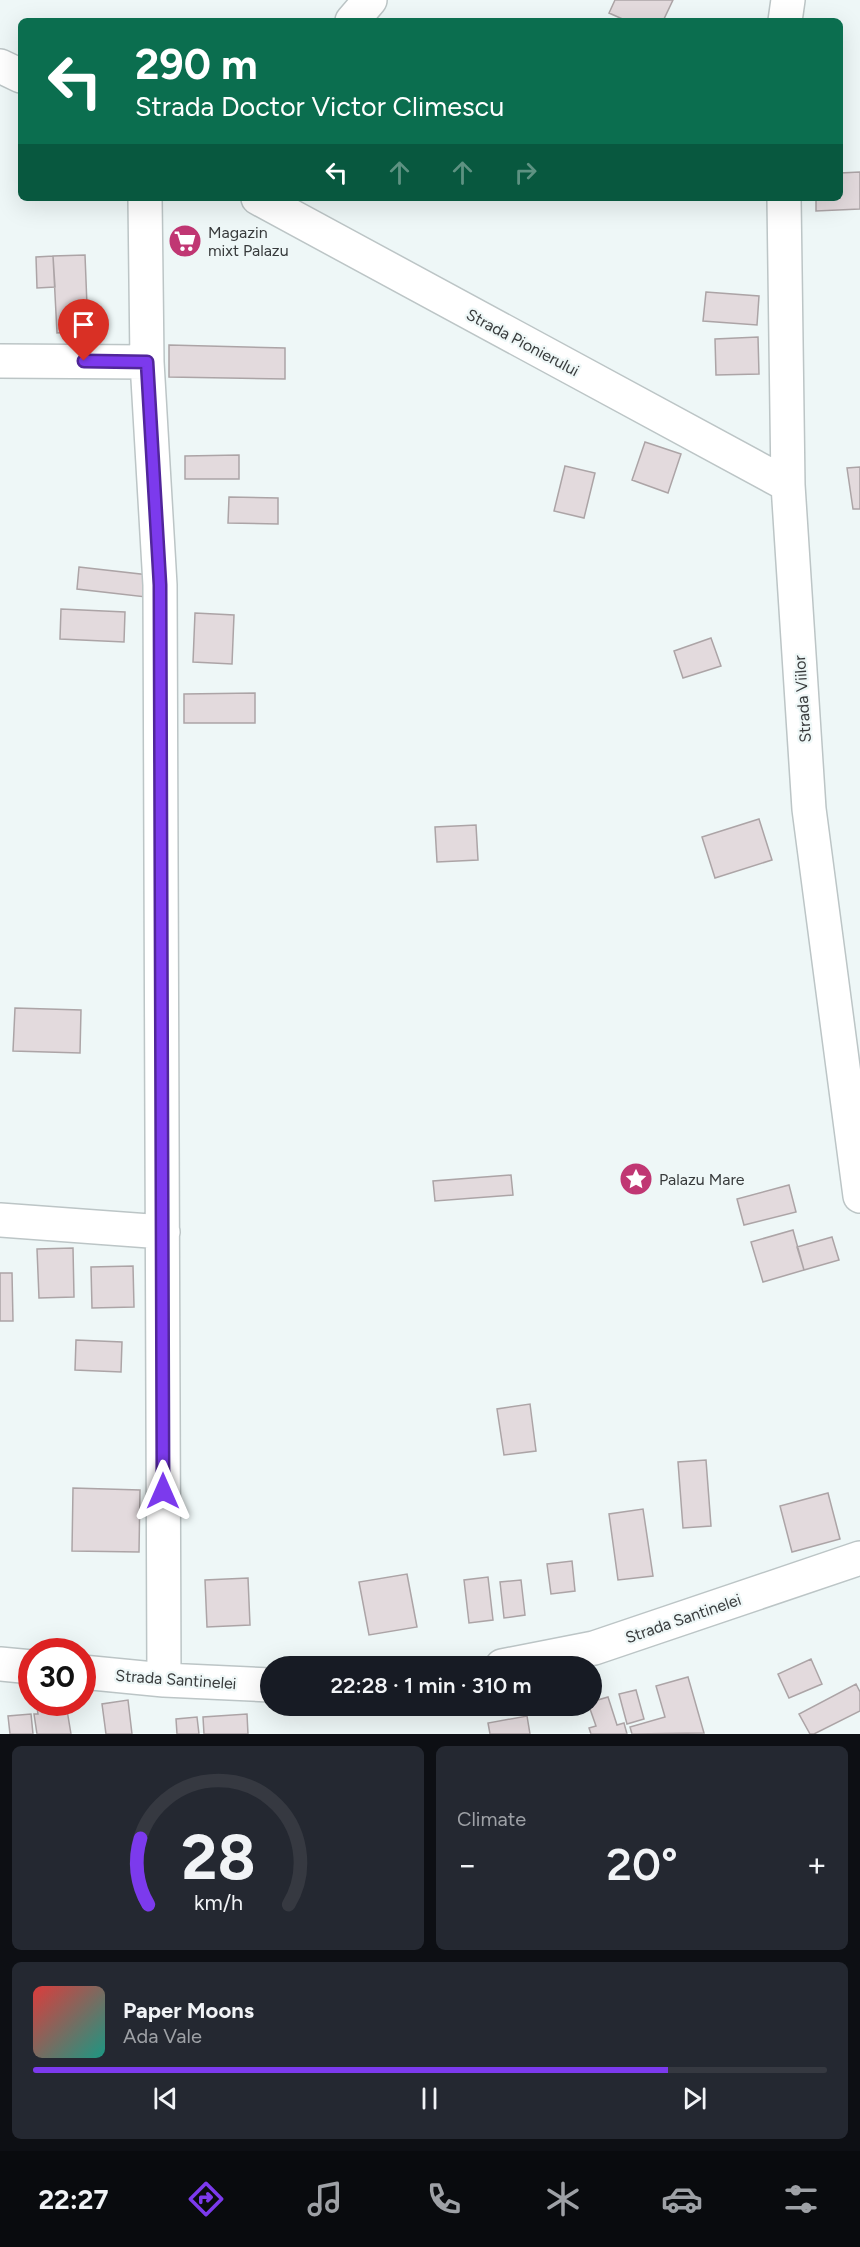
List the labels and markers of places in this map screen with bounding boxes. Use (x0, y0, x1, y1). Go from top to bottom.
supermarket icon: Magazin mixt Palazu (167, 223, 203, 259)
place label: Magazin mixt Palazu (208, 223, 289, 260)
pin (58, 299, 109, 361)
place icon: Palazu Mare (618, 1161, 654, 1197)
place label: Palazu Mare (659, 1170, 745, 1189)

